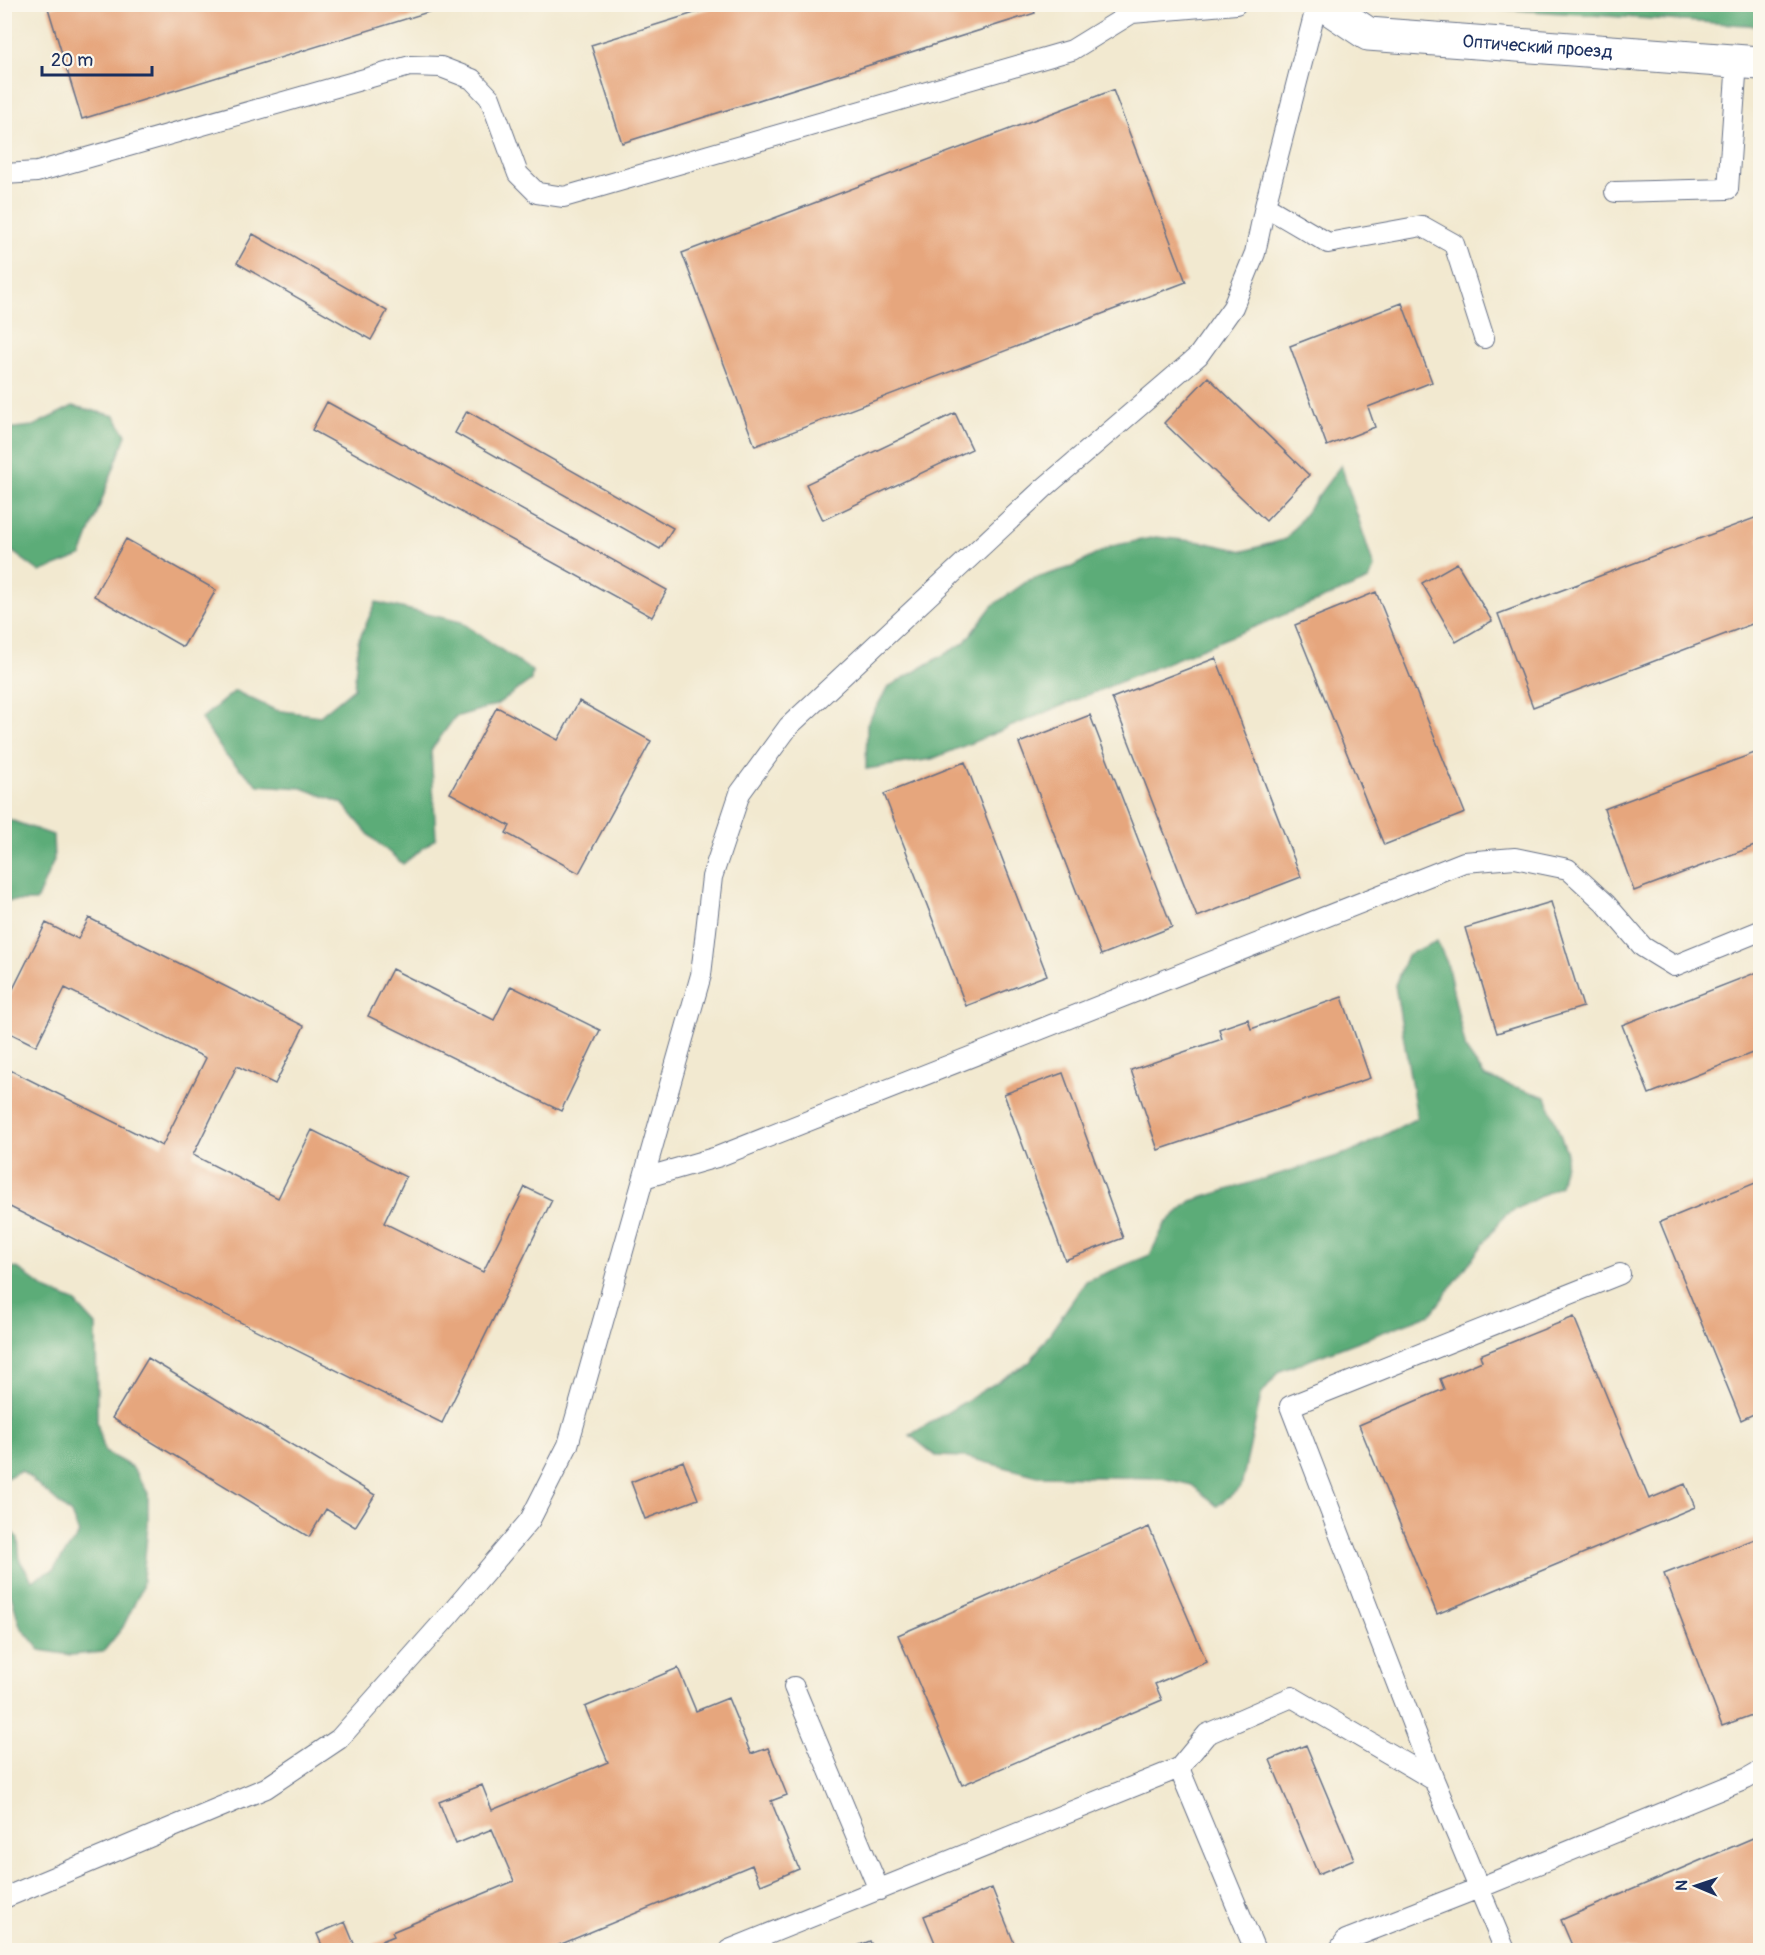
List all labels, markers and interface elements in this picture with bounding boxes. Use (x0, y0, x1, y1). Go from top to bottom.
street label: Оптический проезд (1462, 30, 1613, 64)
scale bar (42, 39, 152, 77)
text: 20 m (51, 49, 93, 72)
north arrow (1666, 1856, 1726, 1916)
text: N (1672, 1880, 1692, 1891)

